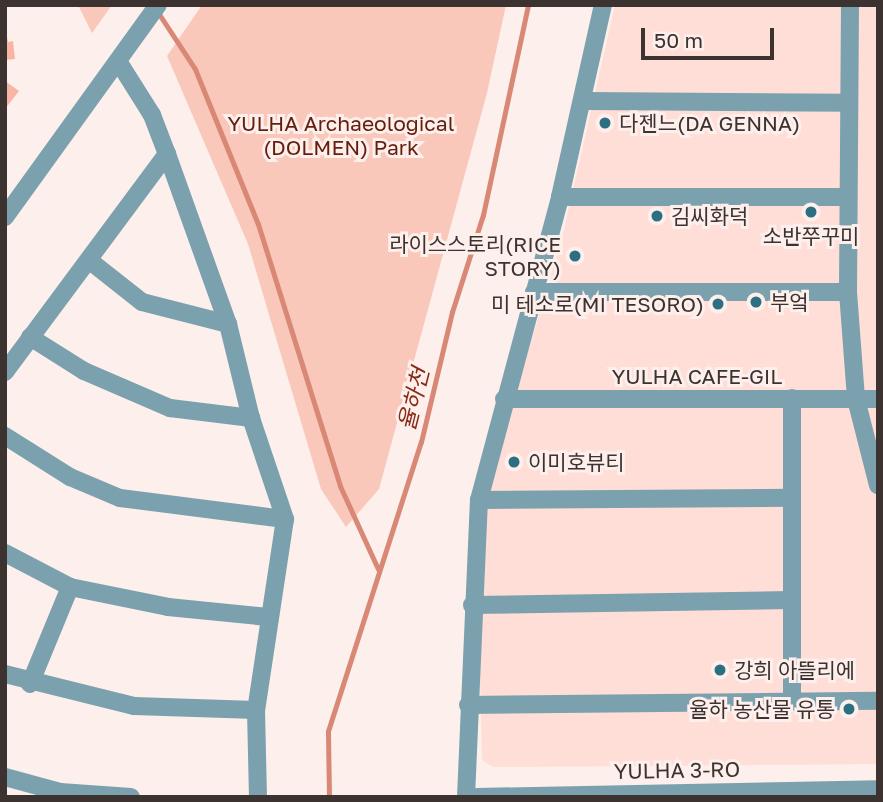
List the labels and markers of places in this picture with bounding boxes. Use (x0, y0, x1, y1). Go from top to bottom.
place label: 다젠느(DA GENNA) (619, 110, 800, 136)
marker: 다젠느(DA GENNA) (597, 115, 613, 131)
place label: 김씨화덕 (671, 203, 748, 229)
marker: 소반쭈꾸미 (803, 204, 819, 220)
marker: 김씨화덕 (649, 208, 665, 224)
place label: 소반쭈꾸미 (763, 223, 859, 249)
place label: 라이스스토리(RICE STORY) (389, 231, 561, 281)
marker: 라이스스토리(RICE STORY) (567, 248, 583, 264)
place label: 부엌 (770, 289, 809, 315)
place label: 미 테소로(MI TESORO) (491, 291, 704, 317)
marker: 부엌 (748, 294, 764, 310)
marker: 미 테소로(MI TESORO) (710, 296, 726, 312)
place label: 이미호뷰티 (528, 449, 625, 475)
marker: 이미호뷰티 (506, 454, 522, 470)
place label: 강희 아뜰리에 (734, 657, 855, 683)
marker: 강희 아뜰리에 (712, 662, 728, 678)
place label: 율하 농산물 유통 (689, 696, 835, 722)
marker: 율하 농산물 유통 (841, 701, 857, 717)

